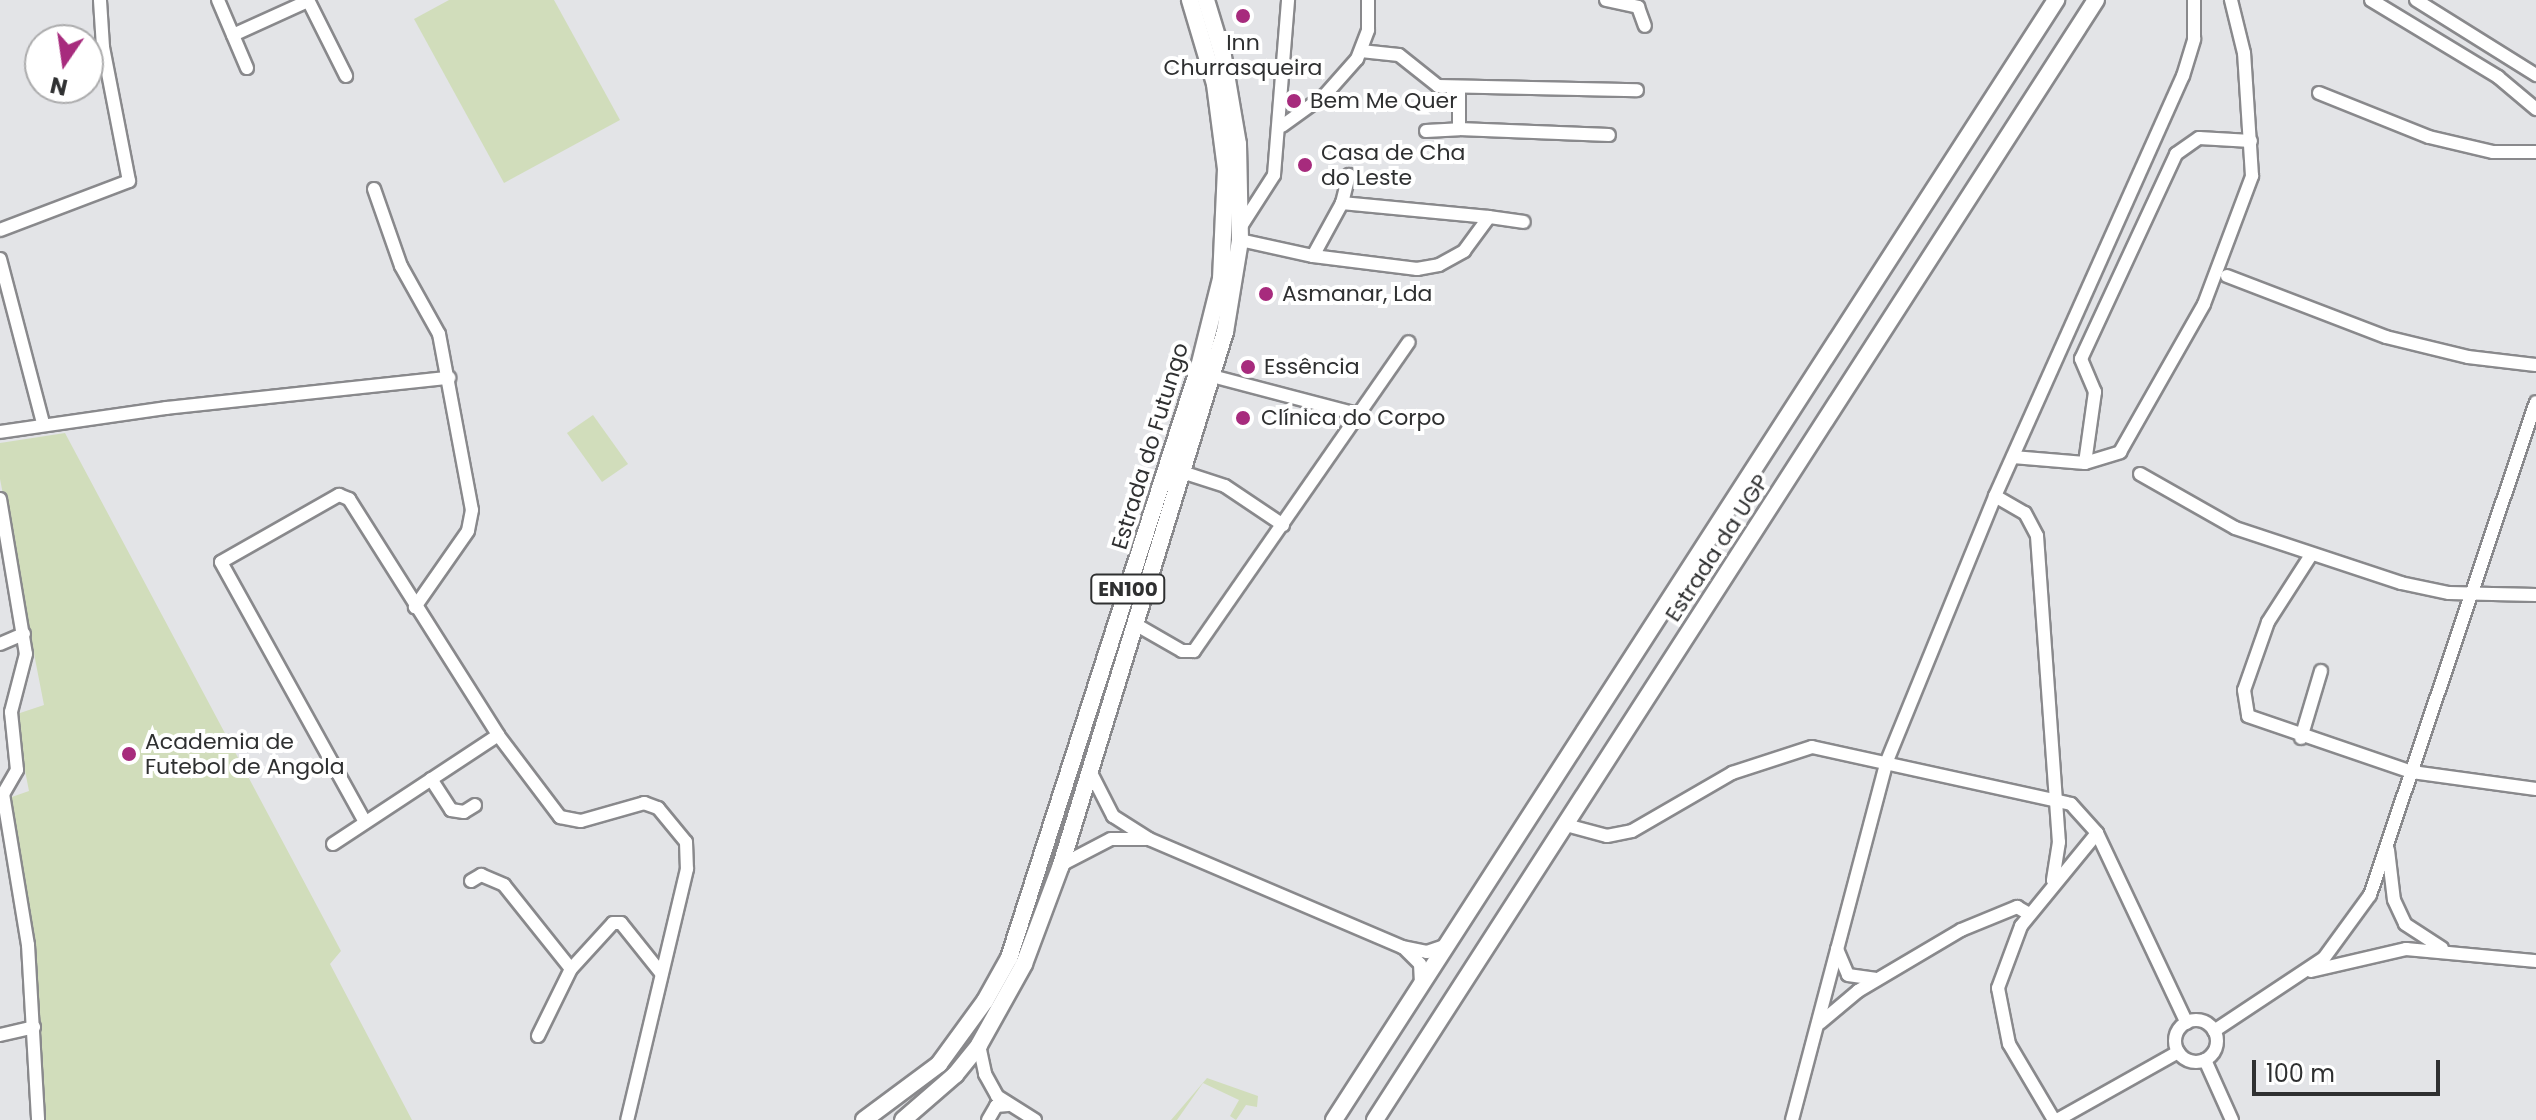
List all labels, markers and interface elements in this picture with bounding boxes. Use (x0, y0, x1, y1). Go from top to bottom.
marker: Inn Churrasqueira (1234, 7, 1252, 25)
north arrow (24, 24, 104, 104)
place label: Inn Churrasqueira (1164, 29, 1322, 80)
text: N (47, 69, 70, 103)
place label: Bem Me Quer (1310, 88, 1457, 114)
marker: Bem Me Quer (1285, 92, 1303, 110)
place label: Casa de Cha do Leste (1321, 139, 1465, 190)
marker: Casa de Cha do Leste (1296, 156, 1314, 174)
place label: Asmanar, Lda (1282, 281, 1432, 307)
marker: Asmanar, Lda (1257, 285, 1275, 303)
street label: Estrada do Futungo (1106, 340, 1194, 552)
place label: Essência (1264, 354, 1360, 380)
marker: Essência (1239, 358, 1257, 376)
place label: Clínica do Corpo (1261, 405, 1445, 431)
marker: Clínica do Corpo (1232, 407, 1254, 429)
street label: Estrada da UGP (1660, 470, 1774, 626)
road number: EN100 (1090, 573, 1166, 605)
place label: Academia de Futebol de Angola (145, 728, 345, 780)
marker: Academia de Futebol de Angola (120, 745, 138, 763)
scale bar (2256, 1044, 2444, 1094)
text: 100 m (2266, 1057, 2335, 1090)

